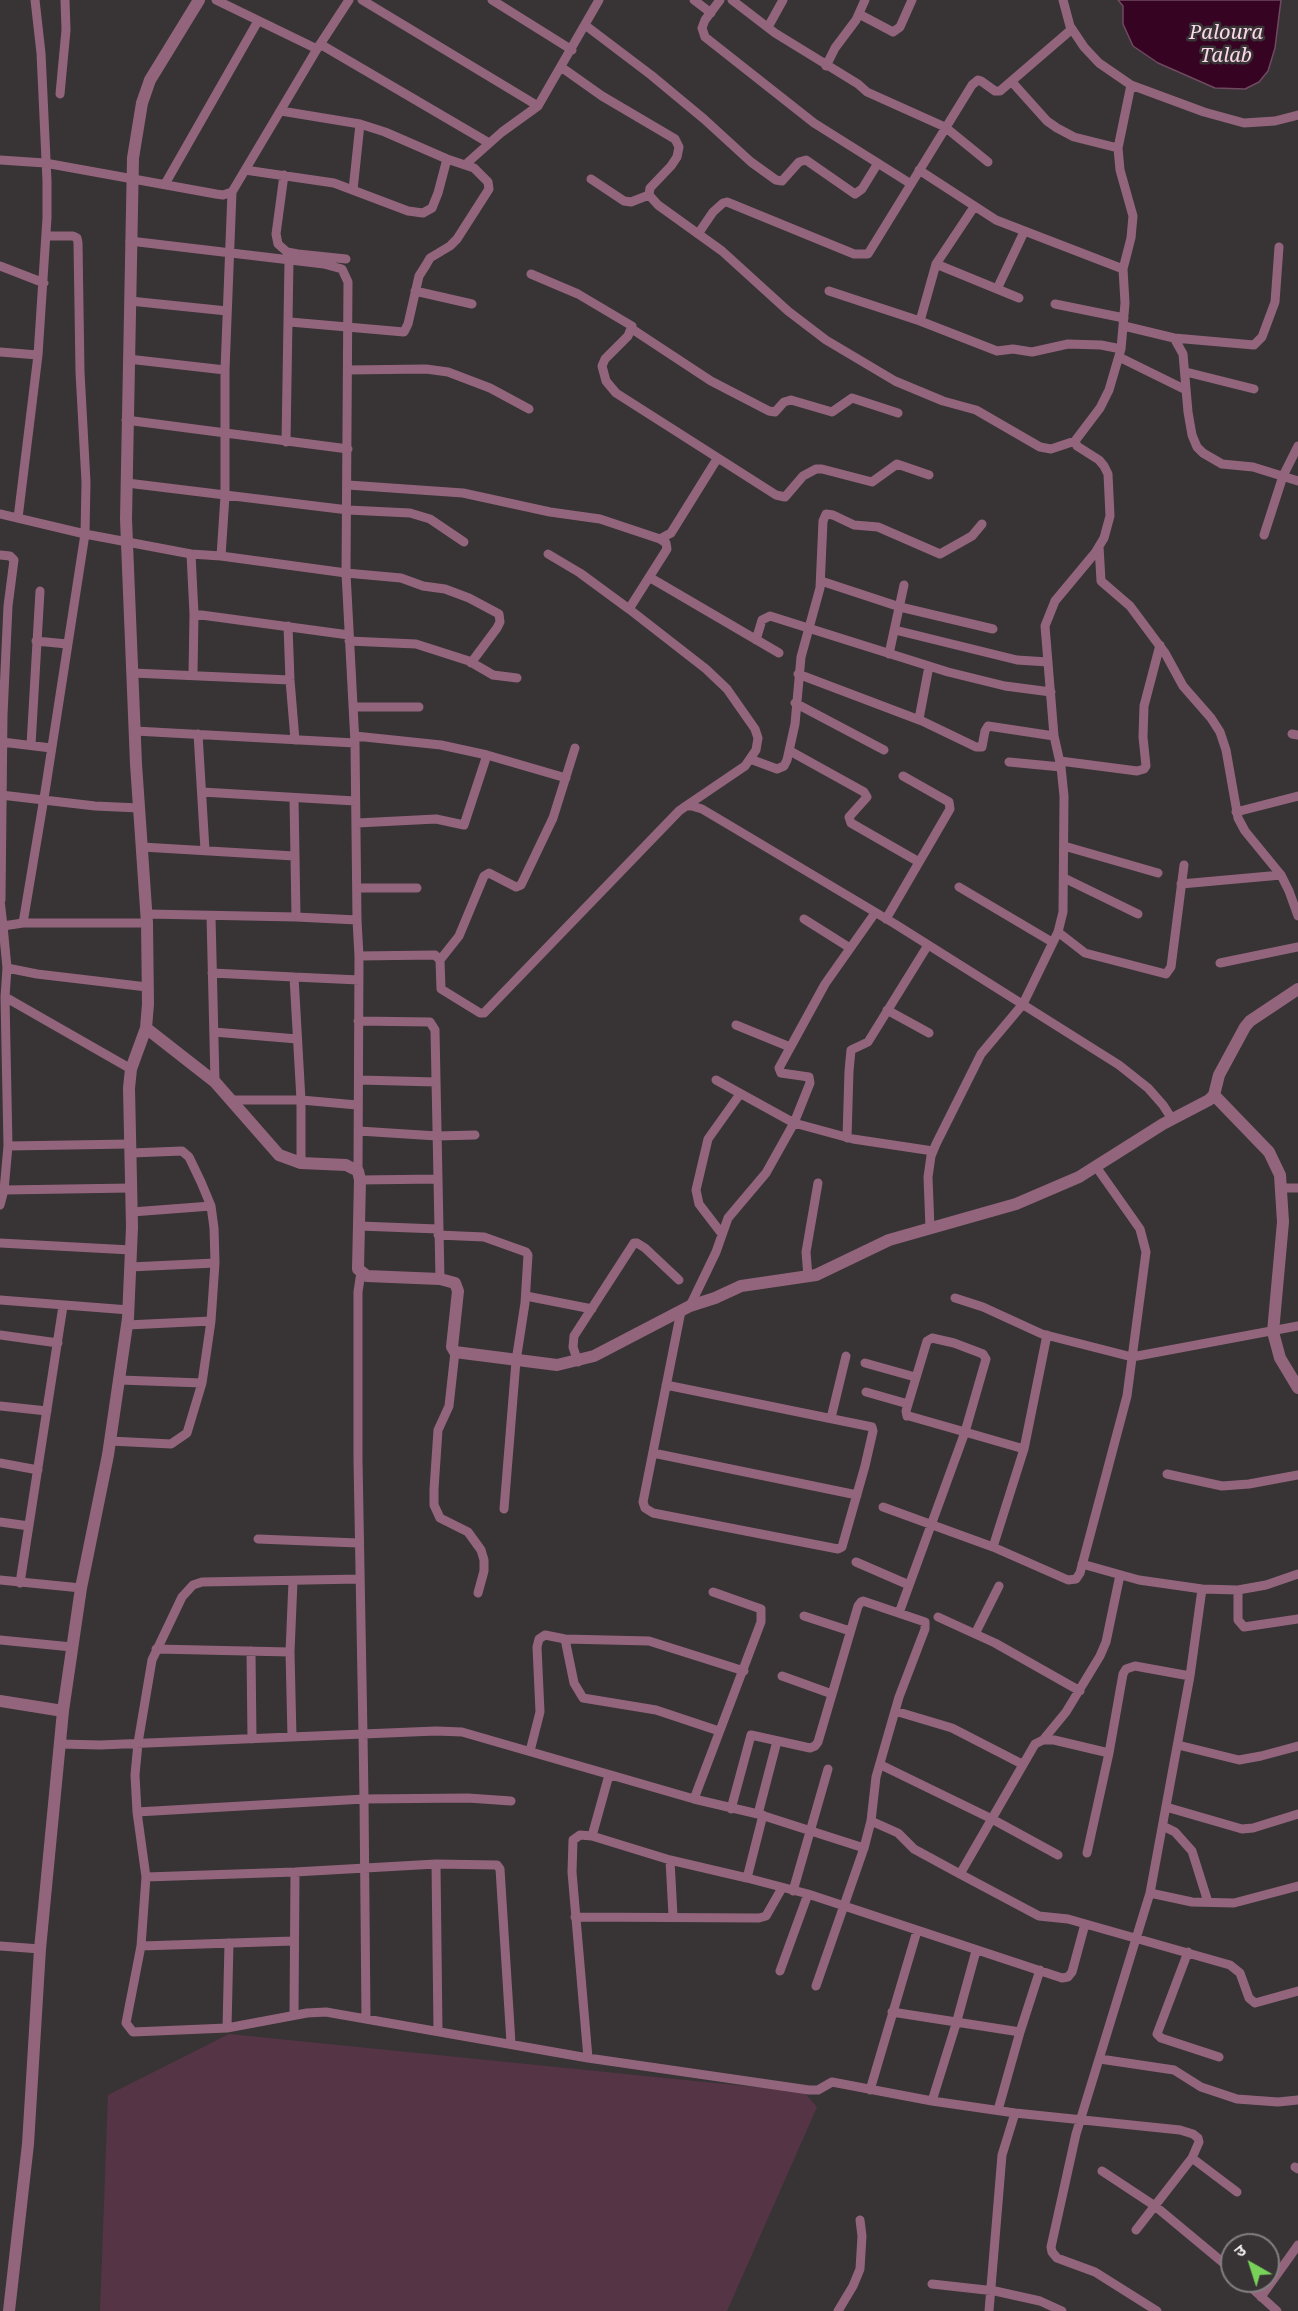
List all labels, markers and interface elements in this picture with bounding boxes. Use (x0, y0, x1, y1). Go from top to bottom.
water label: Paloura Talab (1189, 21, 1263, 68)
north arrow (1220, 2233, 1280, 2293)
text: उ (1229, 2239, 1250, 2262)

